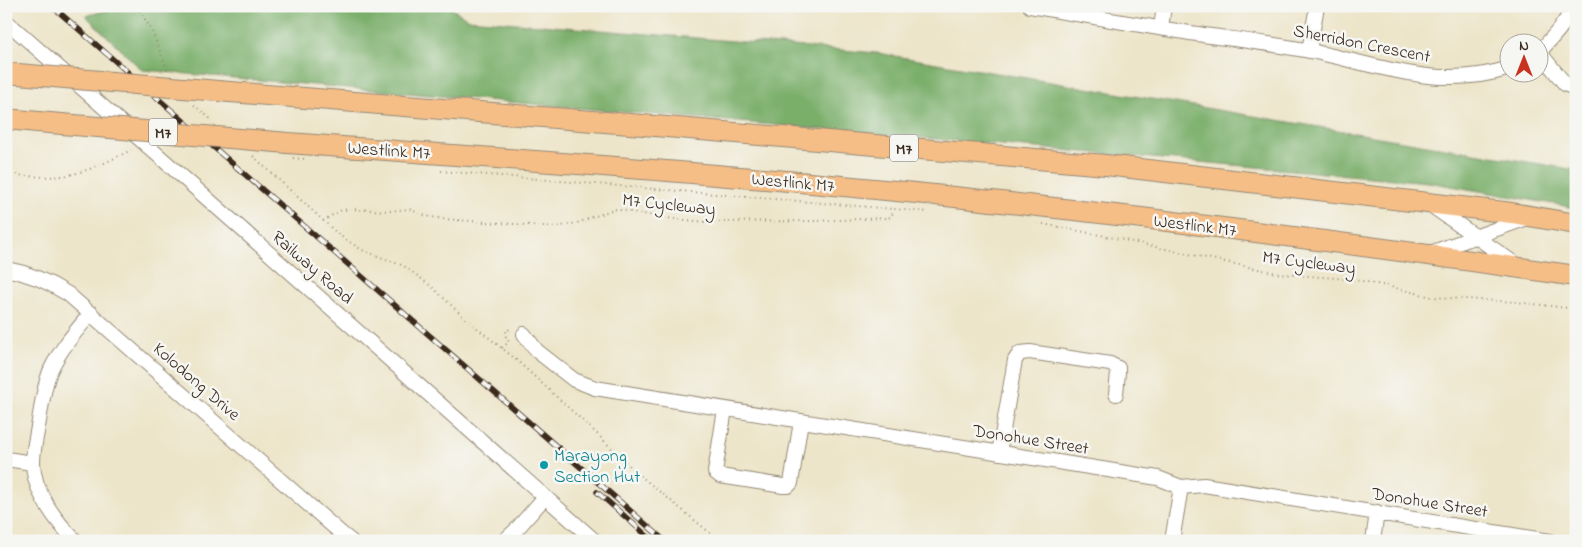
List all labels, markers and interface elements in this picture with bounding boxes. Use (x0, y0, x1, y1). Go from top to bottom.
street label: Sherridon Crescent (1291, 19, 1432, 71)
north arrow (1500, 32, 1550, 82)
text: N (1519, 36, 1529, 57)
road number: M7 (149, 118, 177, 146)
road number: M7 (890, 134, 918, 162)
street label: Westlink M7 (347, 136, 432, 168)
street label: Westlink M7 (750, 167, 836, 201)
street label: M7 Cycleway (621, 188, 717, 224)
street label: Westlink M7 (1152, 209, 1238, 245)
street label: Railway Road (265, 226, 358, 311)
street label: M7 Cycleway (1261, 245, 1357, 283)
street label: Kolodong Drive (146, 337, 246, 429)
street label: Donohue Street (970, 419, 1090, 463)
place label: Marayong Section Hut (554, 444, 640, 491)
marker: Marayong Section Hut (538, 459, 550, 471)
street label: Donohue Street (1369, 482, 1489, 526)

